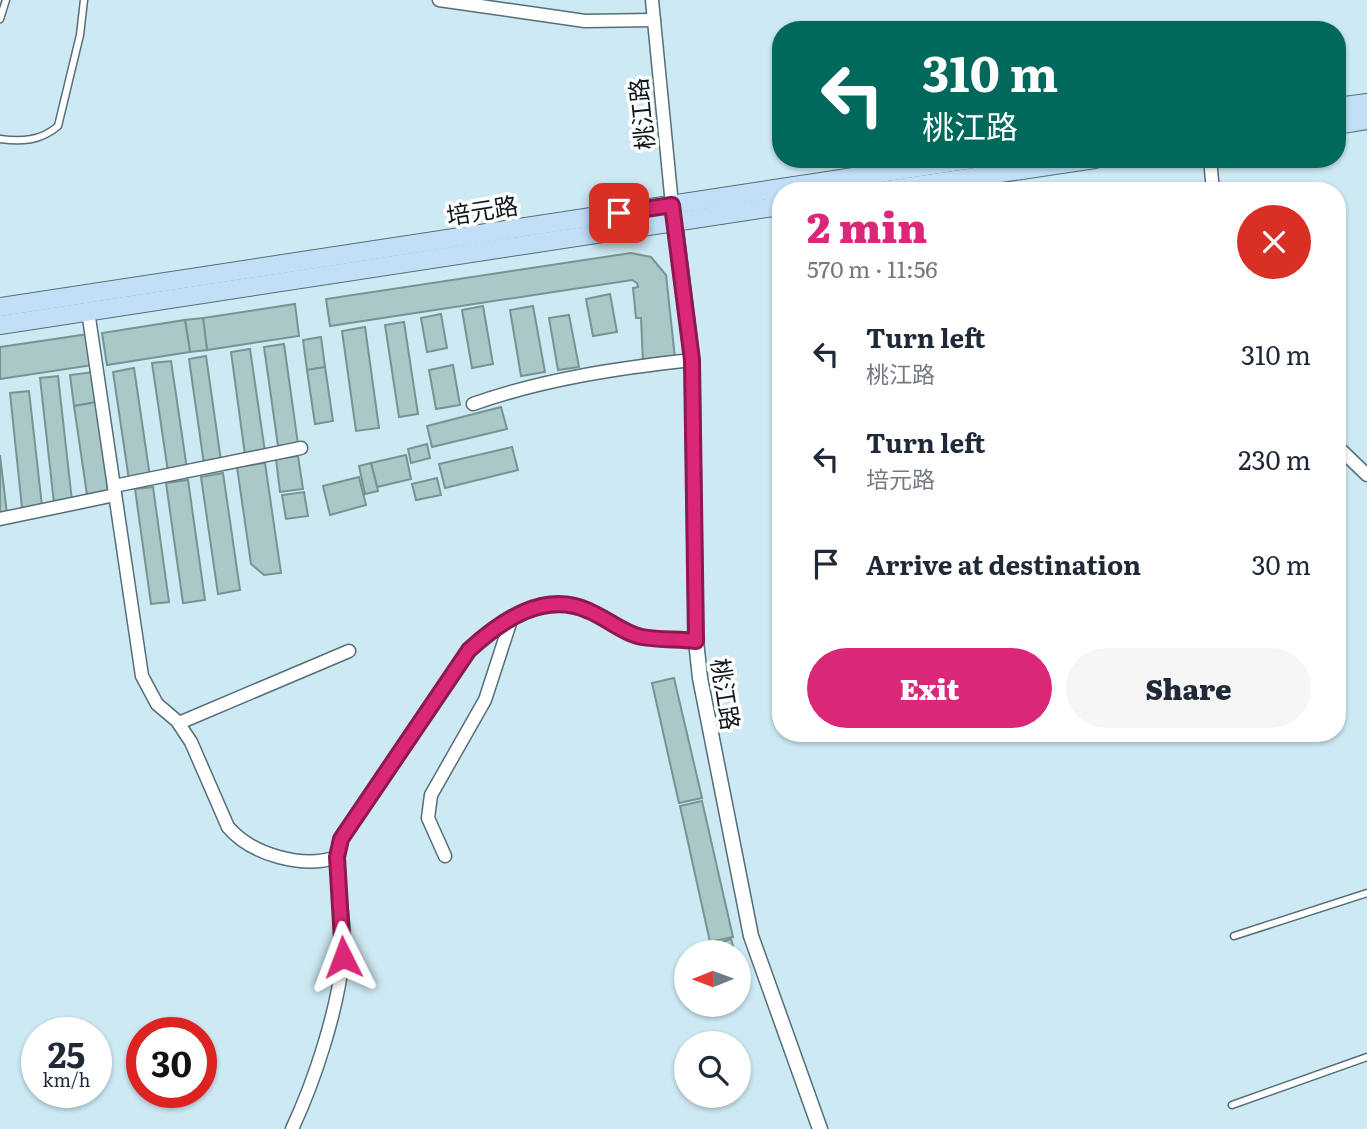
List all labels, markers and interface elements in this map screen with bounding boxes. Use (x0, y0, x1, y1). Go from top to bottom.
text: 310 m (922, 34, 1058, 107)
icon: left (807, 49, 898, 140)
street label: 桃江路 (619, 76, 661, 152)
text: 桃江路 (922, 101, 1018, 149)
pin (589, 183, 649, 243)
street label: 培元路 (444, 186, 520, 232)
icon: arrive (600, 194, 638, 232)
text: 2 min (807, 194, 927, 256)
button: close (1237, 205, 1311, 279)
text: 570 m · 11:56 (807, 251, 938, 285)
text: Turn left (866, 317, 985, 356)
text: 310 m (1241, 334, 1311, 373)
icon: left (807, 335, 845, 373)
text: 桃江路 (866, 356, 935, 390)
text: Turn left (866, 422, 985, 461)
text: 230 m (1238, 439, 1311, 478)
icon: left (807, 440, 845, 478)
text: 培元路 (866, 461, 935, 495)
text: Arrive at destination (866, 544, 1141, 583)
text: 30 m (1251, 544, 1311, 583)
icon: arrive (807, 545, 845, 583)
button: Exit (807, 648, 1052, 728)
button: Share (1066, 648, 1311, 728)
street label: 桃江路 (704, 656, 750, 732)
position arrow (306, 920, 380, 994)
north arrow (674, 940, 751, 1017)
map controls (674, 940, 751, 1108)
speed limit sign: 30 (126, 1017, 217, 1108)
text: 25 (48, 1027, 85, 1079)
button: search (674, 1031, 751, 1108)
text: km/h (43, 1066, 90, 1093)

